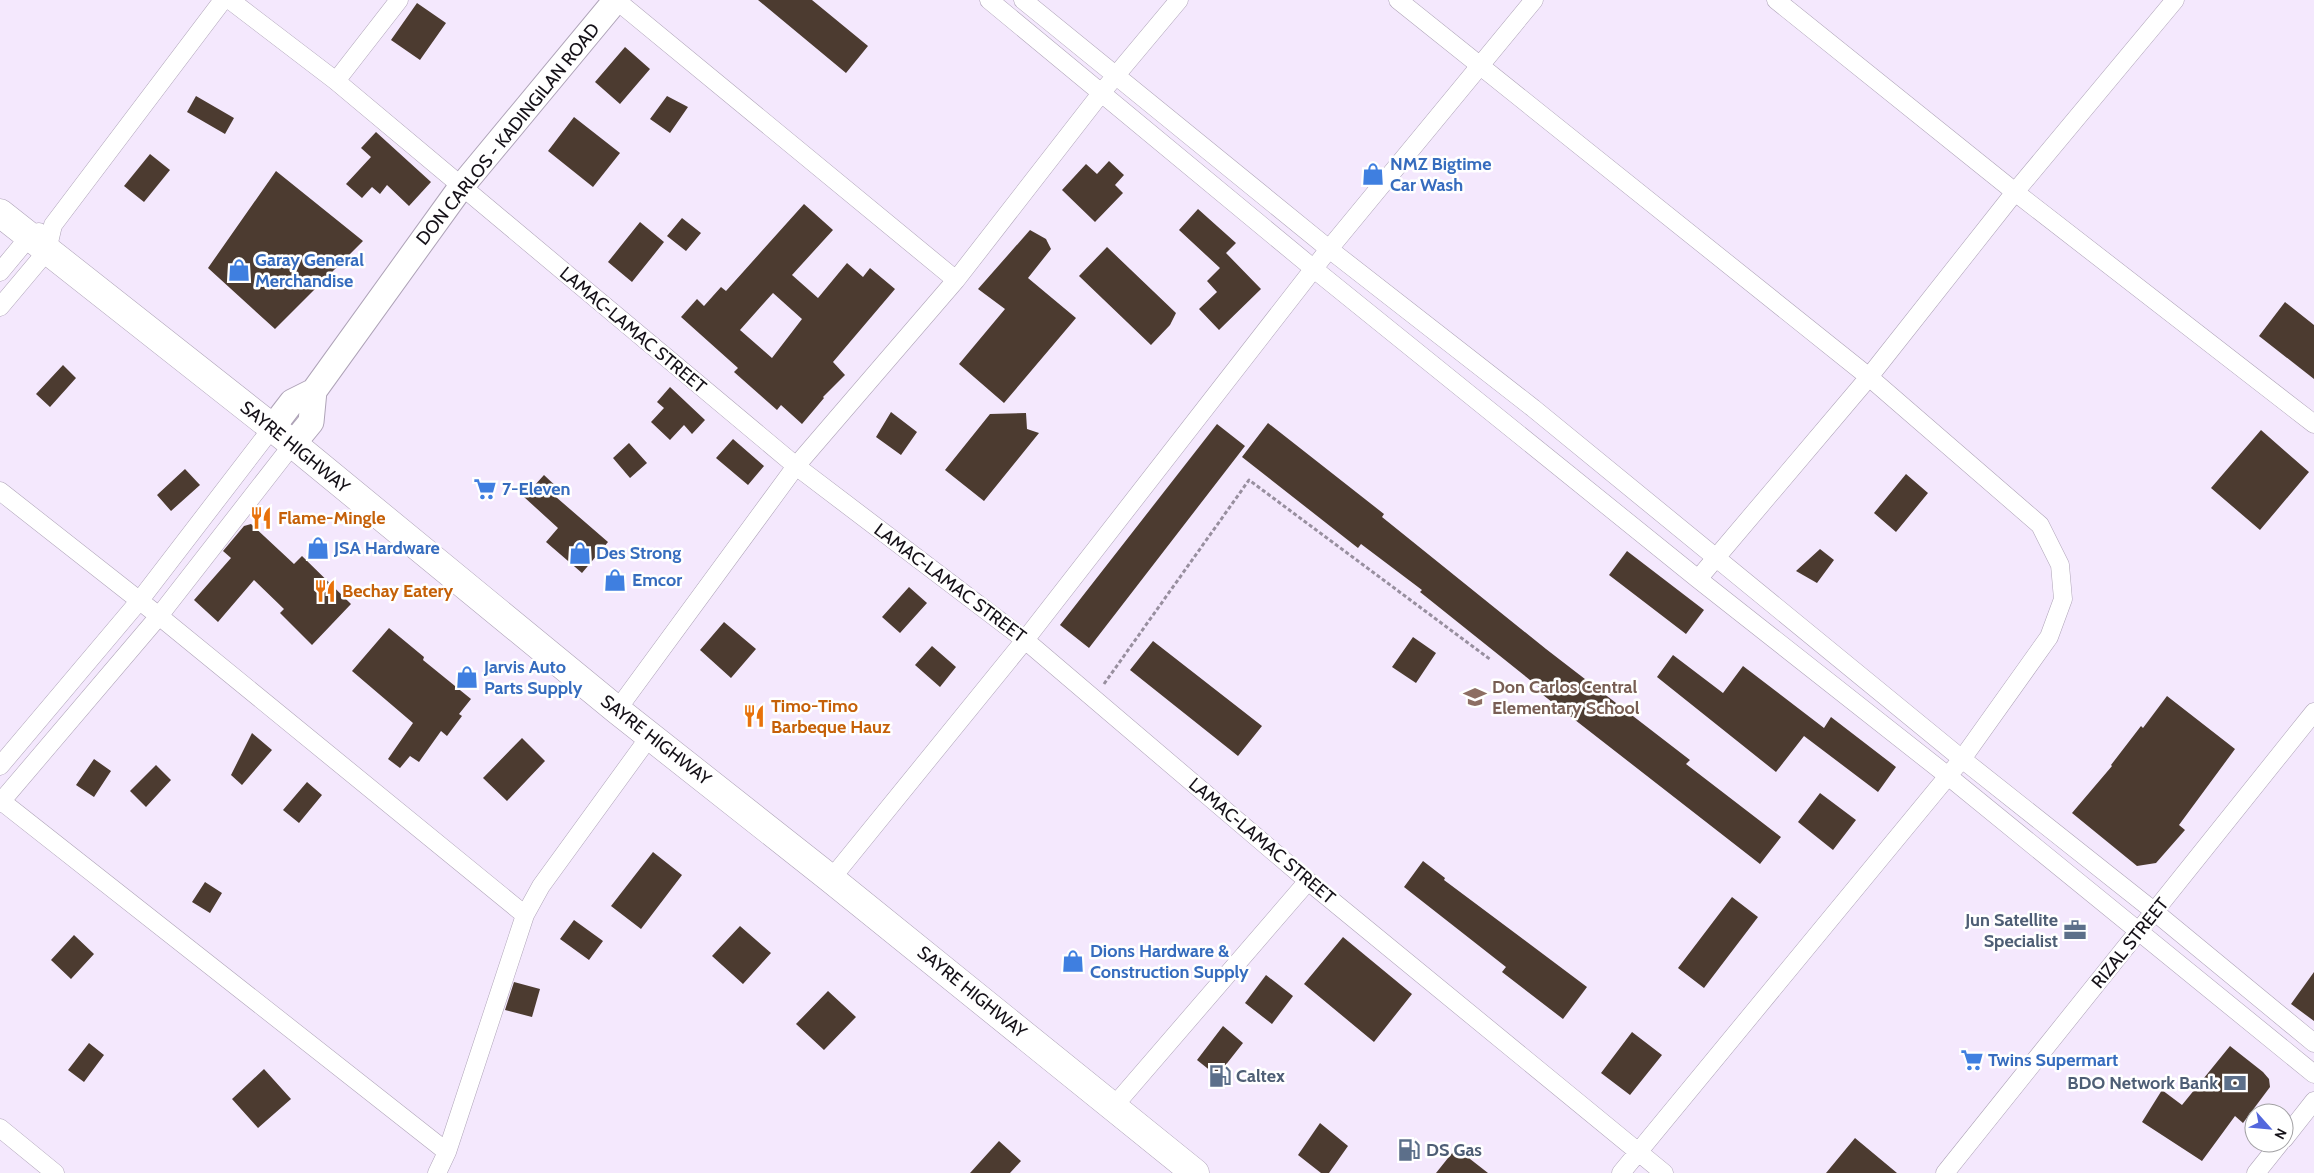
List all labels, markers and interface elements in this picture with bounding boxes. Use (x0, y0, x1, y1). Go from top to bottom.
street label: DON CARLOS - KADINGILAN ROAD (412, 19, 604, 249)
place label: NMZ Bigtime Car Wash (1390, 153, 1491, 196)
shop icon: NMZ Bigtime Car Wash (1360, 161, 1386, 187)
place label: Garay General Merchandise (255, 249, 364, 292)
shop icon: Garay General Merchandise (226, 257, 252, 283)
street label: LAMAC-LAMAC STREET (555, 262, 711, 398)
street label: SAYRE HIGHWAY (236, 396, 355, 498)
supermarket icon: 7-Eleven (472, 476, 498, 502)
place label: 7-Eleven (502, 478, 570, 500)
restaurant icon: Flame-Mingle (248, 505, 274, 531)
place label: Flame-Mingle (278, 507, 386, 529)
street label: LAMAC-LAMAC STREET (870, 519, 1031, 648)
shop icon: JSA Hardware (305, 535, 331, 561)
place label: JSA Hardware (333, 537, 440, 559)
shop icon: Des Strong (567, 540, 593, 566)
place label: Des Strong (596, 542, 681, 564)
shop icon: Emcor (602, 567, 628, 593)
place label: Emcor (632, 569, 682, 591)
restaurant icon: Bechay Eatery (312, 578, 338, 604)
place label: Bechay Eatery (342, 580, 453, 602)
place label: Jarvis Auto Parts Supply (483, 656, 583, 699)
shop icon: Jarvis Auto Parts Supply (454, 664, 480, 690)
place label: Don Carlos Central Elementary School (1492, 676, 1640, 719)
school or university icon: Don Carlos Central Elementary School (1462, 684, 1488, 710)
street label: SAYRE HIGHWAY (596, 690, 716, 790)
place label: Timo-Timo Barbeque Hauz (771, 695, 891, 738)
restaurant icon: Timo-Timo Barbeque Hauz (741, 703, 767, 729)
street label: LAMAC-LAMAC STREET (1184, 773, 1340, 909)
street label: RIZAL STREET (2087, 893, 2173, 993)
place label: Jun Satellite Specialist (1964, 909, 2058, 952)
office icon: Jun Satellite Specialist (2062, 917, 2088, 943)
place label: Dions Hardware & Construction Supply (1090, 940, 1249, 983)
street label: SAYRE HIGHWAY (913, 941, 1032, 1043)
shop icon: Dions Hardware & Construction Supply (1060, 948, 1086, 974)
supermarket icon: Twins Supermart (1959, 1047, 1985, 1073)
place label: Twins Supermart (1988, 1049, 2118, 1071)
fuel station icon: Caltex (1207, 1063, 1233, 1089)
place label: Caltex (1236, 1065, 1285, 1087)
bank icon: BDO Network Bank (2222, 1070, 2248, 1096)
place label: BDO Network Bank (2067, 1072, 2218, 1094)
north arrow (2244, 1103, 2294, 1153)
text: N (2270, 1125, 2291, 1142)
fuel station icon: DS Gas (1396, 1137, 1422, 1163)
place label: DS Gas (1426, 1139, 1482, 1161)

